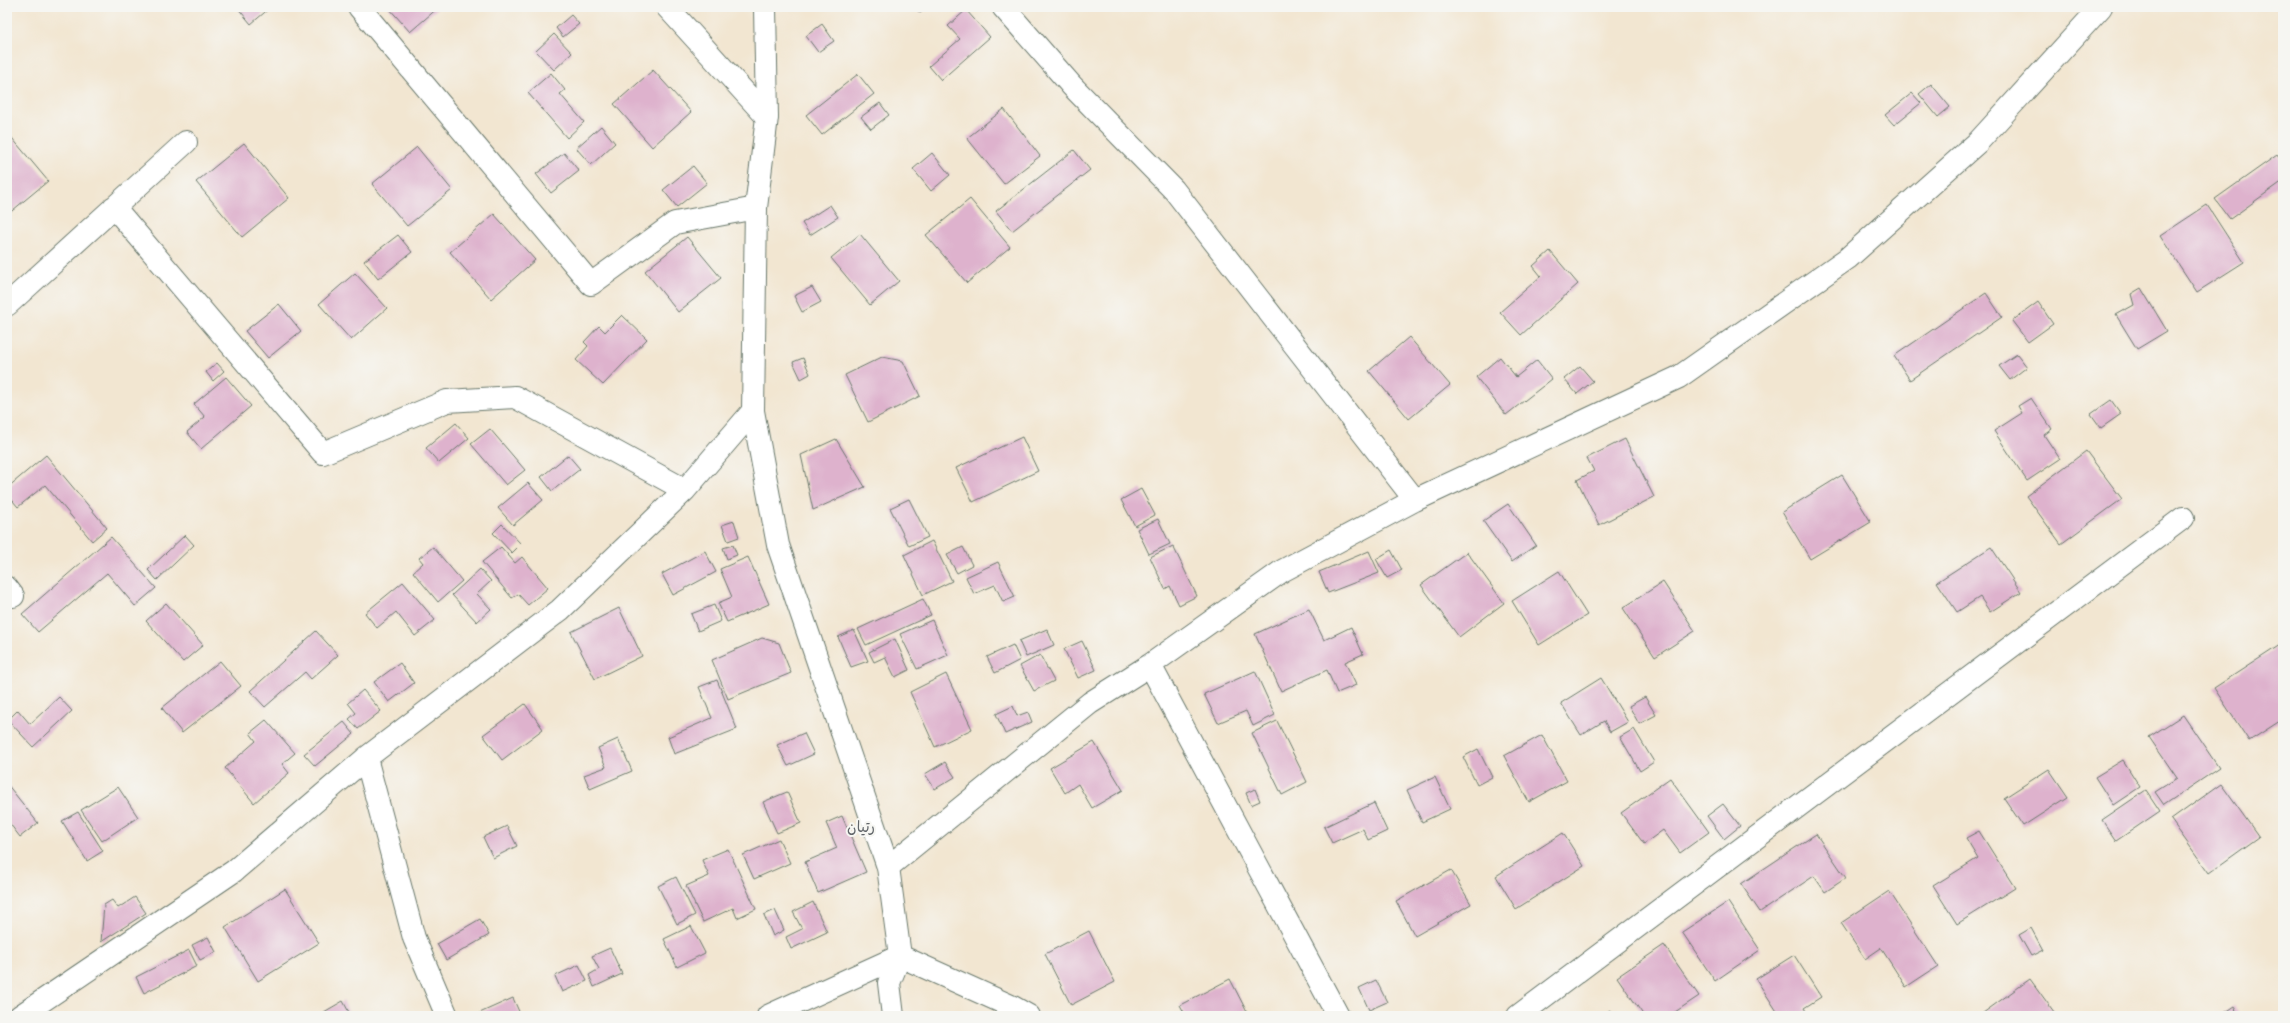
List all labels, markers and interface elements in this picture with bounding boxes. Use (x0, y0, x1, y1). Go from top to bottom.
district label: رتيان (847, 818, 875, 836)

